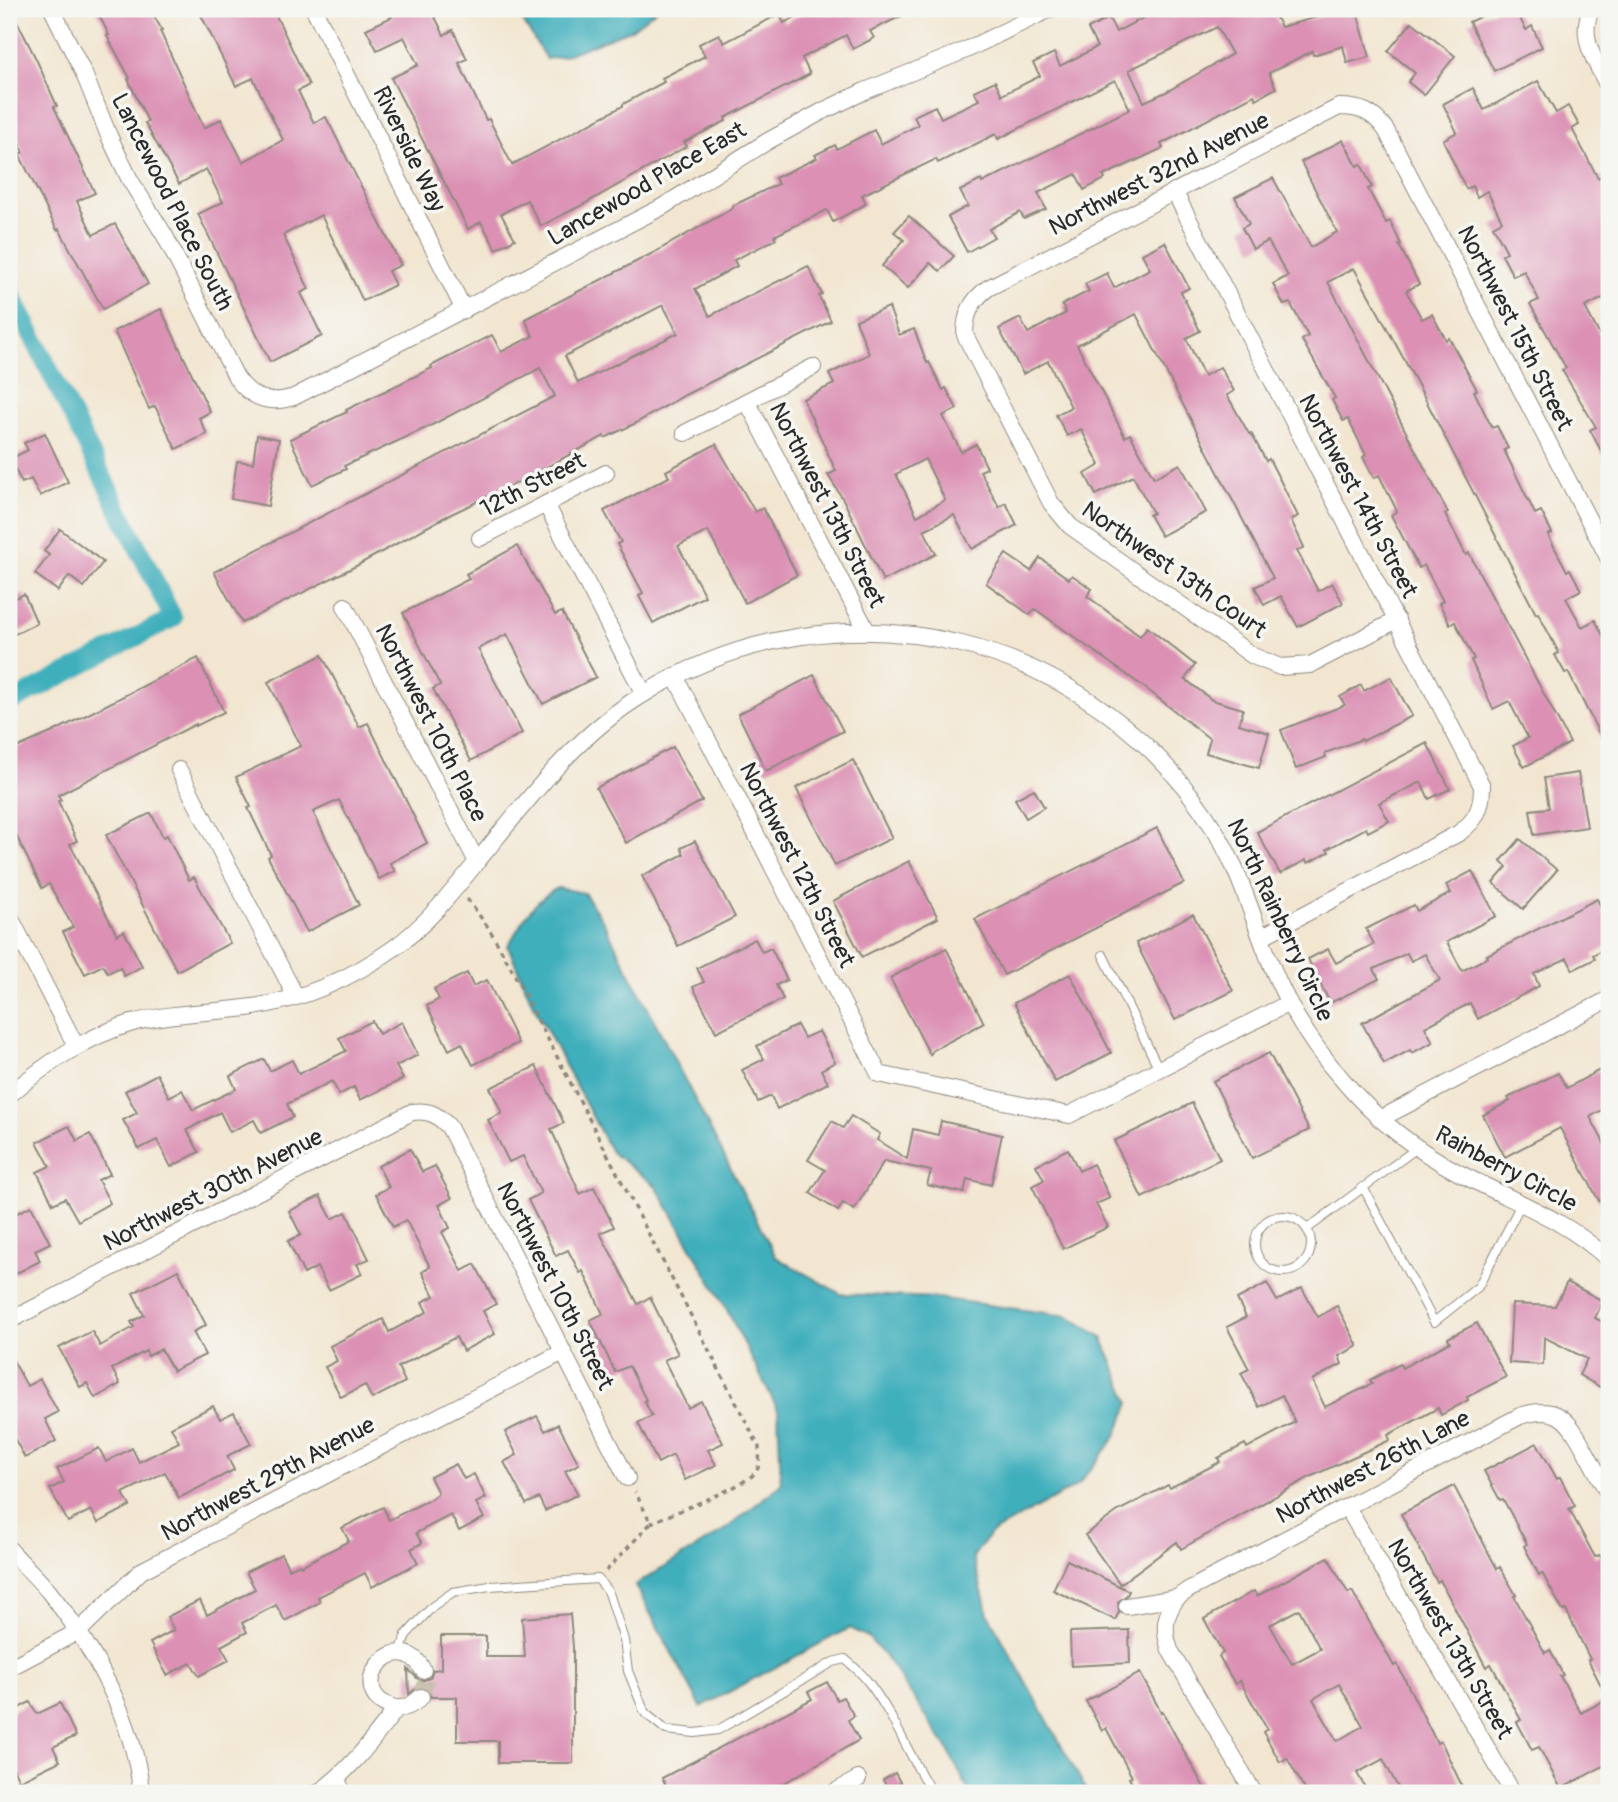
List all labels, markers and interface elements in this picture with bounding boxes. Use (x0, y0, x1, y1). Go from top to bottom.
street label: Riverside Way (366, 82, 452, 216)
street label: Lancewood Place South (105, 89, 239, 315)
street label: Northwest 32nd Avenue (1044, 106, 1274, 242)
street label: Lancewood Place East (543, 115, 752, 253)
street label: Northwest 15th Street (1451, 221, 1579, 435)
street label: Northwest 14th Street (1292, 389, 1424, 603)
street label: Northwest 13th Street (763, 398, 891, 613)
street label: 12th Street (476, 446, 591, 524)
street label: Northwest 13th Court (1076, 495, 1272, 645)
street label: Northwest 10th Place (369, 619, 494, 827)
street label: Northwest 12th Street (733, 758, 861, 973)
street label: North Rainberry Circle (1220, 814, 1340, 1026)
street label: Rainberry Circle (1430, 1120, 1582, 1219)
street label: Northwest 30th Avenue (99, 1122, 328, 1258)
street label: Northwest 10th Street (490, 1177, 620, 1395)
street label: Northwest 26th Lane (1271, 1404, 1475, 1530)
street label: Northwest 29th Avenue (156, 1410, 380, 1548)
street label: Northwest 13th Street (1381, 1534, 1519, 1745)

